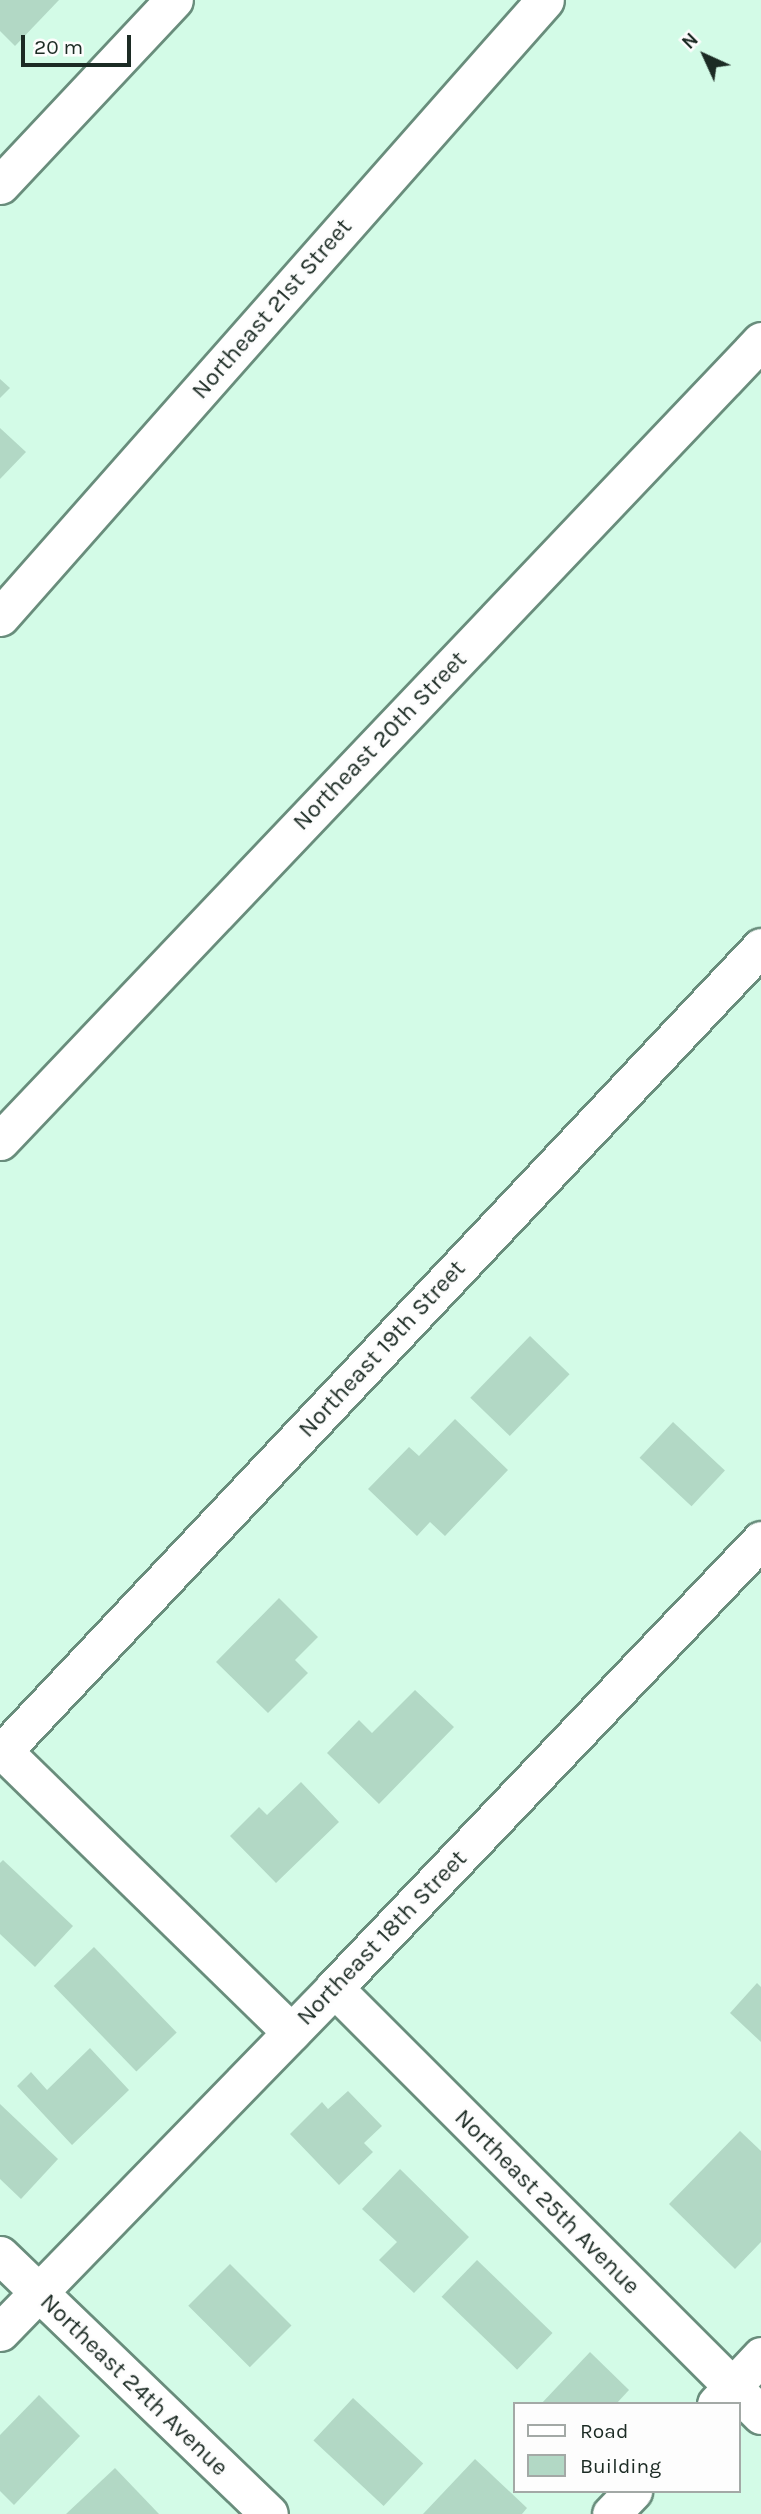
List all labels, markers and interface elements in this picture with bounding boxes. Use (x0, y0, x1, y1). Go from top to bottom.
scale bar (24, 21, 135, 65)
north arrow (670, 21, 740, 91)
text: N (678, 29, 703, 54)
text: 20 m (34, 35, 83, 59)
street label: Northeast 21st Street (186, 213, 358, 405)
street label: Northeast 20th Street (287, 645, 473, 837)
street label: Northeast 19th Street (293, 1255, 471, 1443)
street label: Northeast 18th Street (291, 1844, 473, 2032)
street label: Northeast 25th Avenue (448, 2103, 646, 2301)
street label: Northeast 24th Avenue (34, 2288, 234, 2482)
legend (512, 2402, 740, 2493)
text: Road (580, 2419, 628, 2443)
text: Building (580, 2454, 661, 2478)

